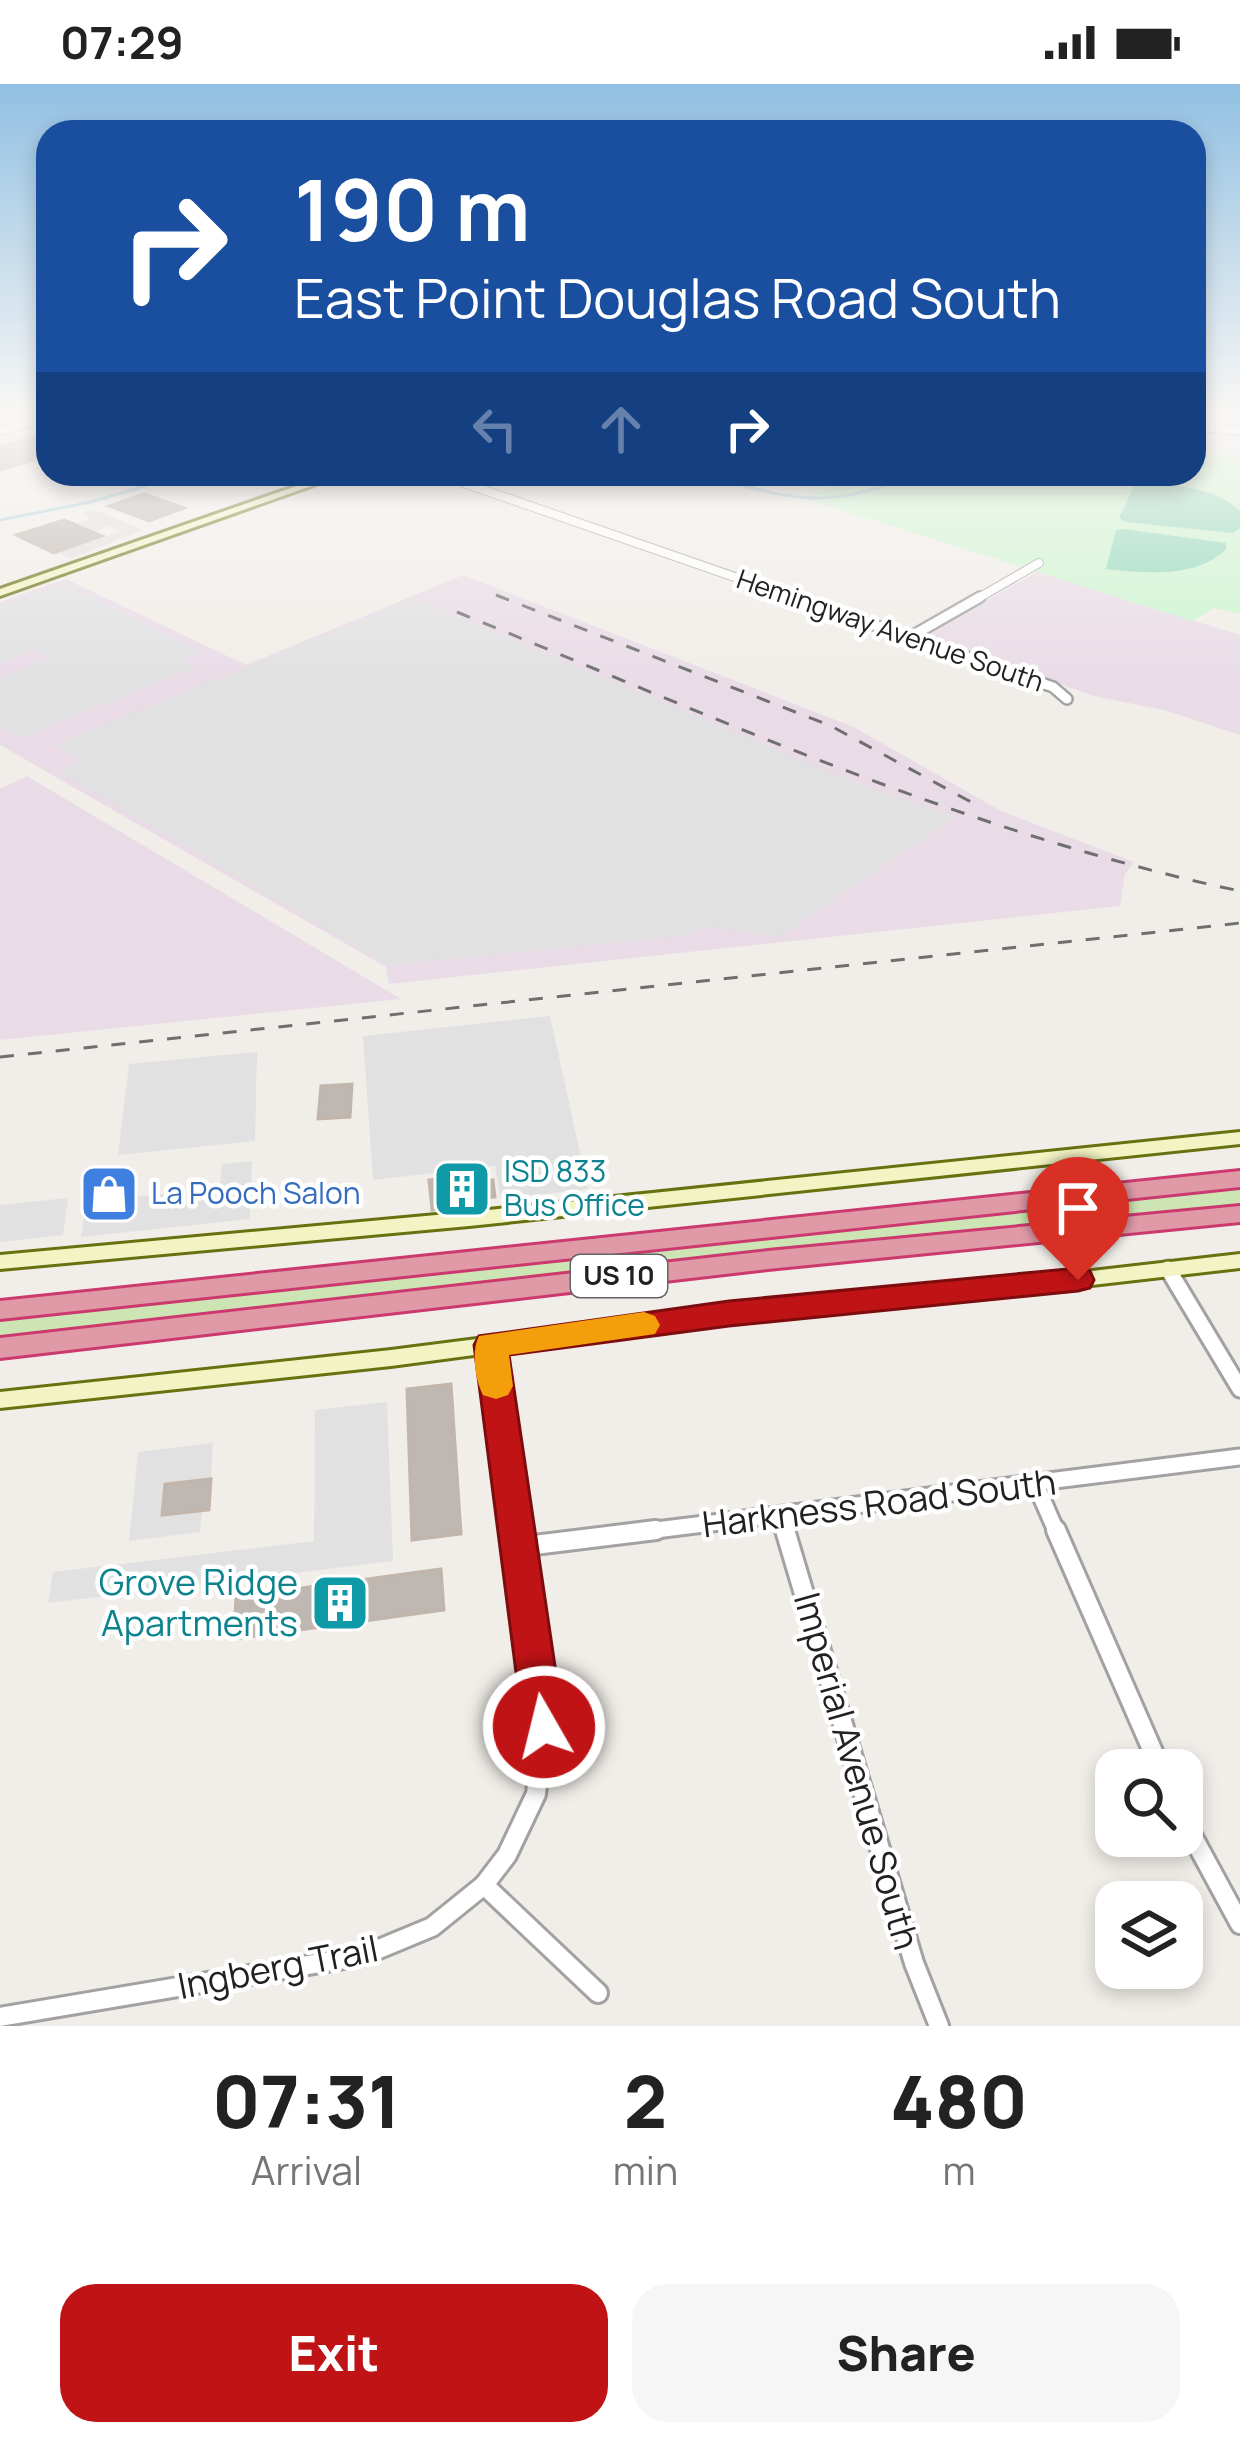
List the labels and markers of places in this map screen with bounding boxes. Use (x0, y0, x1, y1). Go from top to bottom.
place label: ISD 833 Bus Office (504, 1150, 645, 1225)
pin (1027, 1157, 1129, 1280)
building icon: ISD 833 Bus Office (431, 1158, 493, 1220)
shop icon: La Pooch Salon (78, 1163, 140, 1225)
place label: La Pooch Salon (151, 1172, 361, 1213)
place label: Grove Ridge Apartments (99, 1557, 298, 1647)
building icon: Grove Ridge Apartments (309, 1572, 371, 1634)

